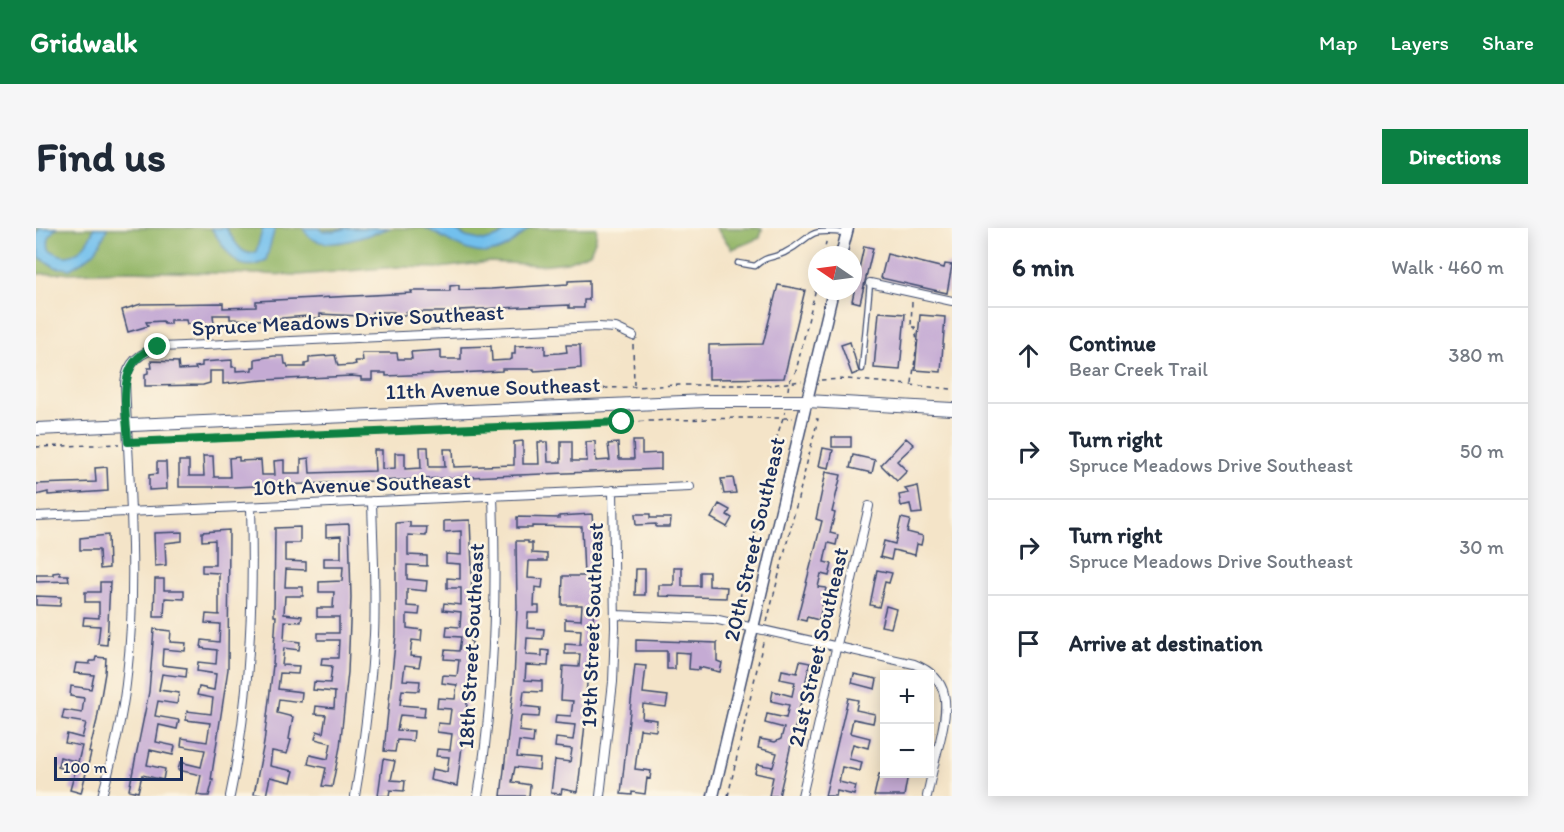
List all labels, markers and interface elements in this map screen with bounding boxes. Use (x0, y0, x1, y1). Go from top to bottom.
text: Gridwalk (30, 25, 138, 59)
text: Map (1319, 30, 1358, 55)
text: Layers (1391, 30, 1449, 55)
text: Share (1482, 30, 1534, 55)
button: Directions (1382, 129, 1528, 184)
text: Find us (36, 131, 166, 182)
north arrow (808, 246, 862, 300)
text: 6 min (1012, 251, 1074, 283)
text: Walk · 460 m (1391, 255, 1504, 279)
street label: Spruce Meadows Drive Southeast (191, 298, 505, 342)
text: Continue (1069, 330, 1156, 357)
route end (144, 333, 170, 359)
icon: ahead (1012, 339, 1045, 372)
text: 380 m (1449, 343, 1504, 367)
text: Bear Creek Trail (1069, 357, 1208, 381)
street label: 11th Avenue Southeast (385, 371, 601, 405)
route start (608, 408, 634, 434)
text: Turn right (1069, 426, 1163, 453)
street label: 20th Street Southeast (717, 434, 791, 644)
icon: right (1012, 435, 1045, 468)
text: 50 m (1460, 439, 1504, 463)
text: Spruce Meadows Drive Southeast (1069, 453, 1353, 477)
street label: 10th Avenue Southeast (252, 467, 472, 501)
street label: 19th Street Southeast (575, 522, 609, 728)
text: Turn right (1069, 522, 1163, 549)
icon: right (1012, 531, 1045, 564)
text: 30 m (1459, 535, 1504, 559)
street label: 18th Street Southeast (452, 542, 490, 750)
street label: 21st Street Southeast (782, 545, 854, 749)
text: Spruce Meadows Drive Southeast (1069, 549, 1353, 573)
icon: arrive (1012, 627, 1045, 660)
text: Arrive at destination (1069, 630, 1263, 657)
map controls (880, 670, 934, 778)
button: + (880, 670, 934, 724)
button: − (880, 724, 934, 778)
scale bar (54, 754, 183, 782)
text: 100 m (63, 758, 107, 777)

